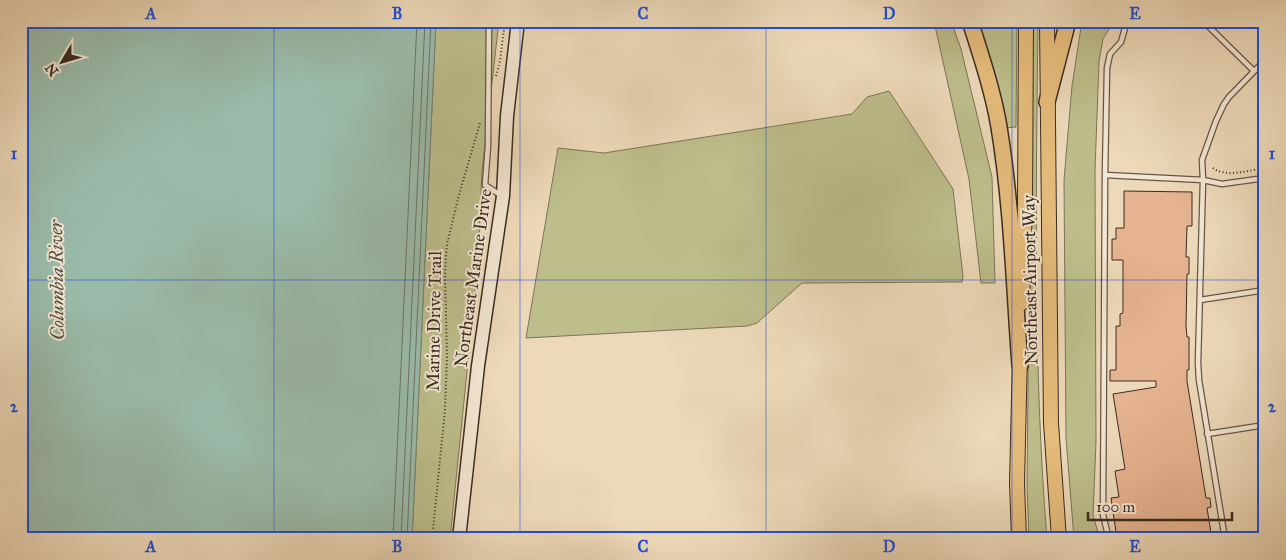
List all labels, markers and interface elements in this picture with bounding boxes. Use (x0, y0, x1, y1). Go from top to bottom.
text: A (145, 4, 157, 23)
text: B (392, 4, 402, 23)
text: C (638, 4, 649, 23)
text: D (883, 4, 896, 23)
text: E (1129, 4, 1141, 23)
north arrow (38, 38, 88, 88)
text: N (42, 60, 63, 80)
text: 1 (11, 144, 18, 163)
text: 1 (1269, 144, 1276, 163)
street label: Northeast Marine Drive (450, 188, 496, 368)
street label: Northeast Airport Way (1018, 194, 1042, 365)
water label: Columbia River (44, 219, 69, 340)
street label: Marine Drive Trail (422, 250, 446, 391)
text: 2 (10, 397, 19, 416)
text: 2 (1268, 397, 1277, 416)
scale bar (1088, 490, 1232, 522)
text: 100 m (1096, 498, 1136, 516)
text: A (145, 537, 157, 556)
text: B (392, 537, 402, 556)
text: C (638, 537, 649, 556)
text: D (883, 537, 896, 556)
text: E (1129, 537, 1141, 556)

